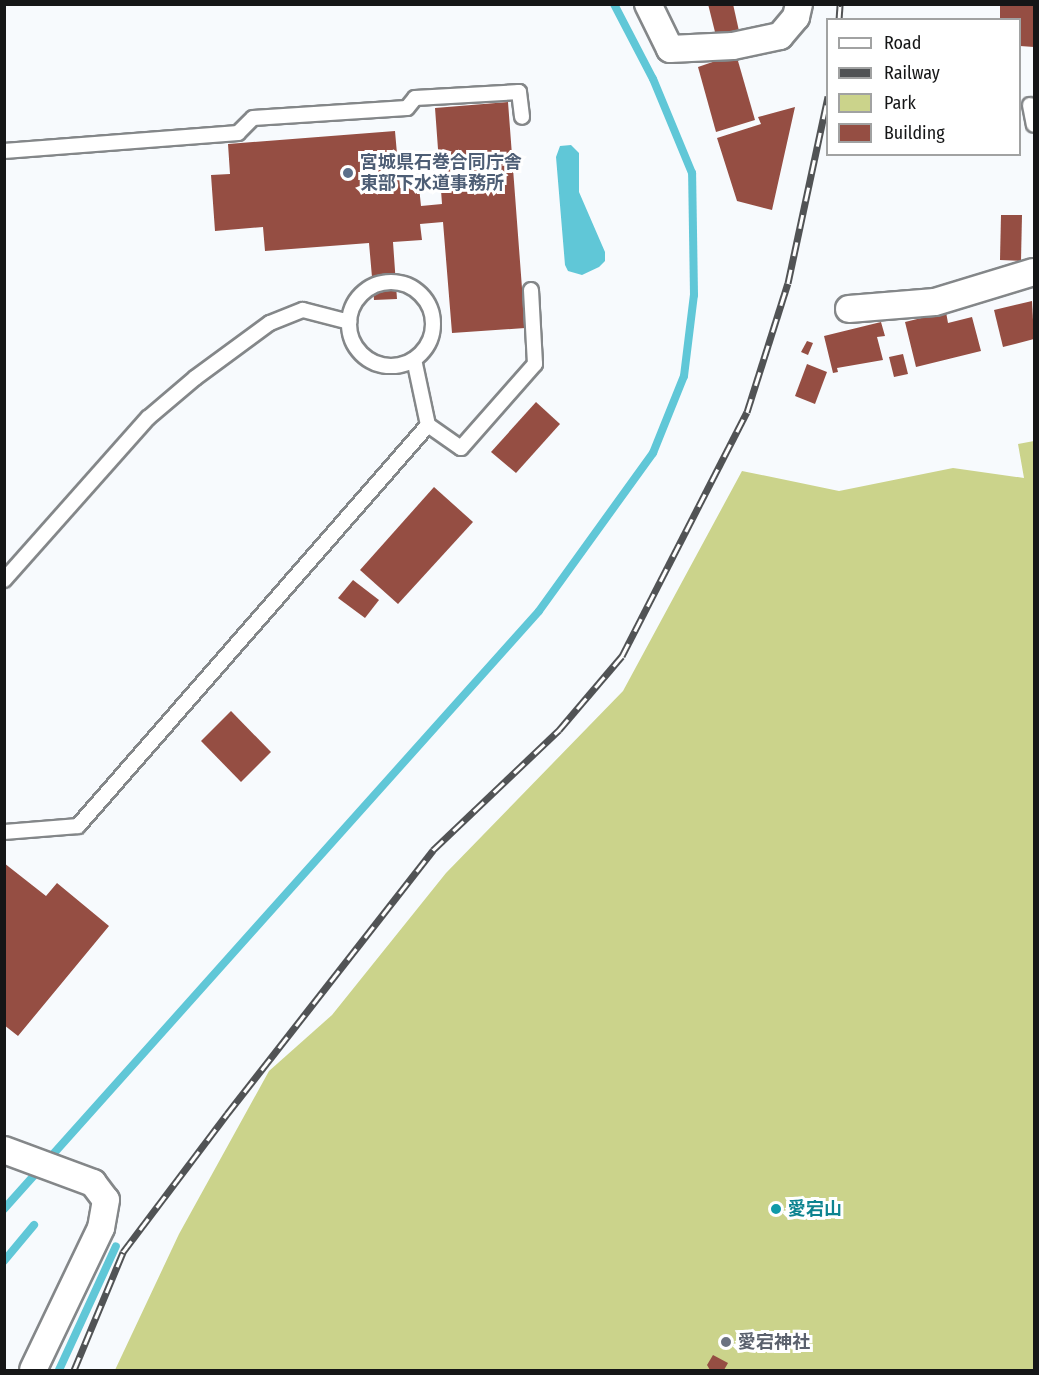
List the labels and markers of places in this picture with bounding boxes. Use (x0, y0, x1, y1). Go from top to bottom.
place label: 宮城県石巻合同庁舎 東部下水道事務所 (360, 152, 522, 195)
marker: 宮城県石巻合同庁舎 東部下水道事務所 (341, 166, 355, 180)
place label: 愛宕山 (788, 1198, 842, 1220)
marker: 愛宕山 (769, 1202, 783, 1216)
place label: 愛宕神社 (738, 1331, 810, 1353)
marker: 愛宕神社 (719, 1335, 733, 1349)

